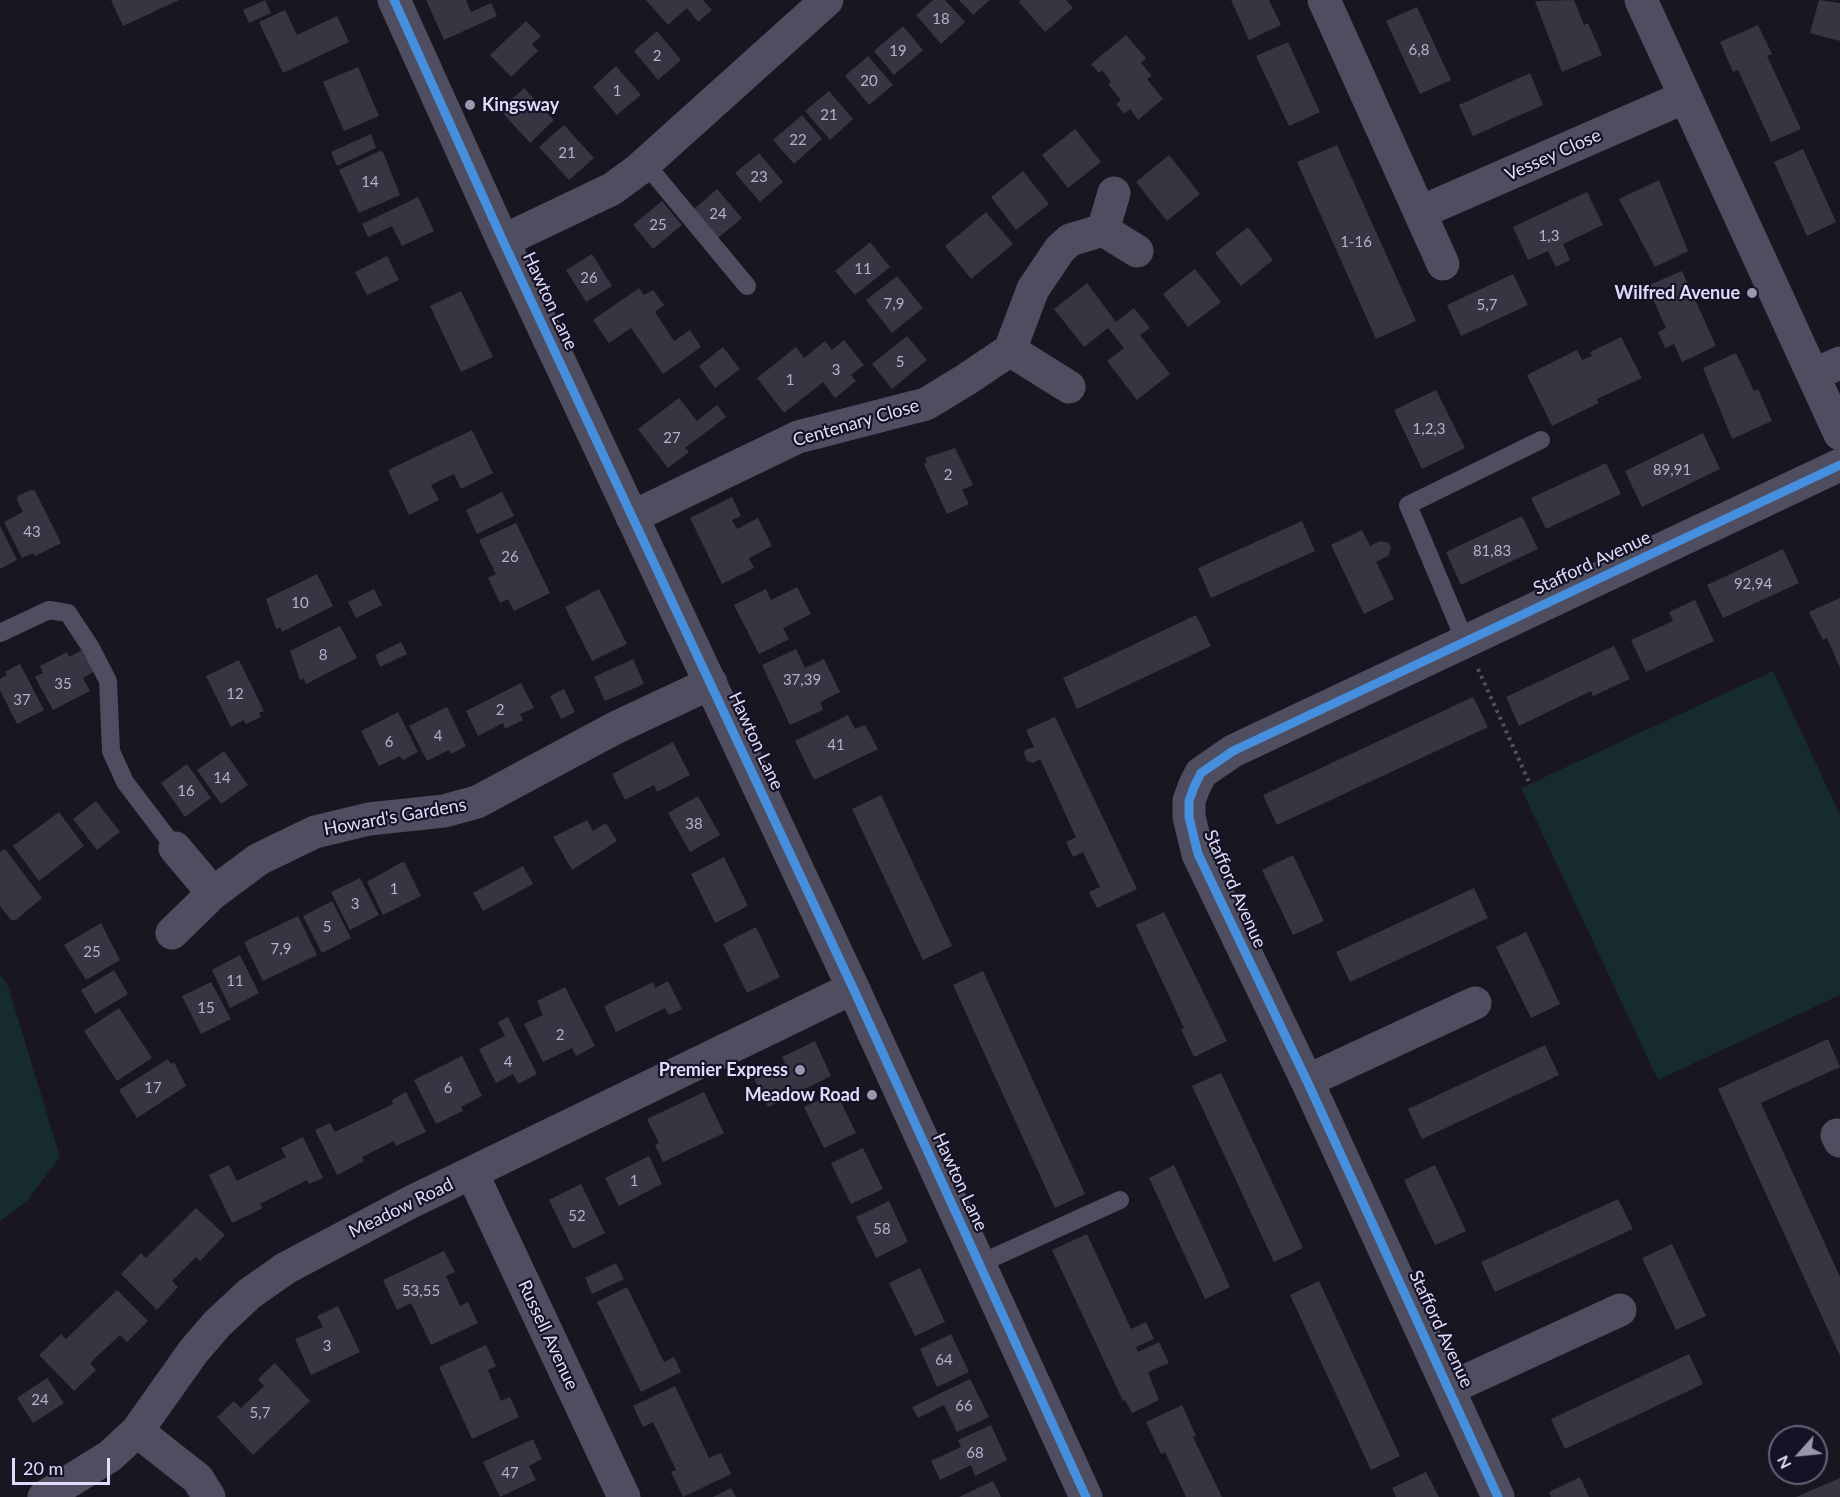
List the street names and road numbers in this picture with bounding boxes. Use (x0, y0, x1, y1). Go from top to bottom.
street label: Vessey Close (1502, 124, 1604, 186)
street label: Hawton Lane (518, 249, 582, 353)
street label: Centenary Close (790, 395, 922, 451)
street label: Stafford Avenue (1530, 526, 1654, 600)
street label: Hawton Lane (724, 689, 788, 793)
street label: Howard's Gardens (322, 794, 468, 840)
street label: Stafford Avenue (1199, 827, 1271, 951)
street label: Hawton Lane (928, 1130, 992, 1234)
street label: Meadow Road (345, 1173, 457, 1243)
street label: Stafford Avenue (1404, 1267, 1478, 1391)
street label: Russell Avenue (513, 1277, 583, 1393)

